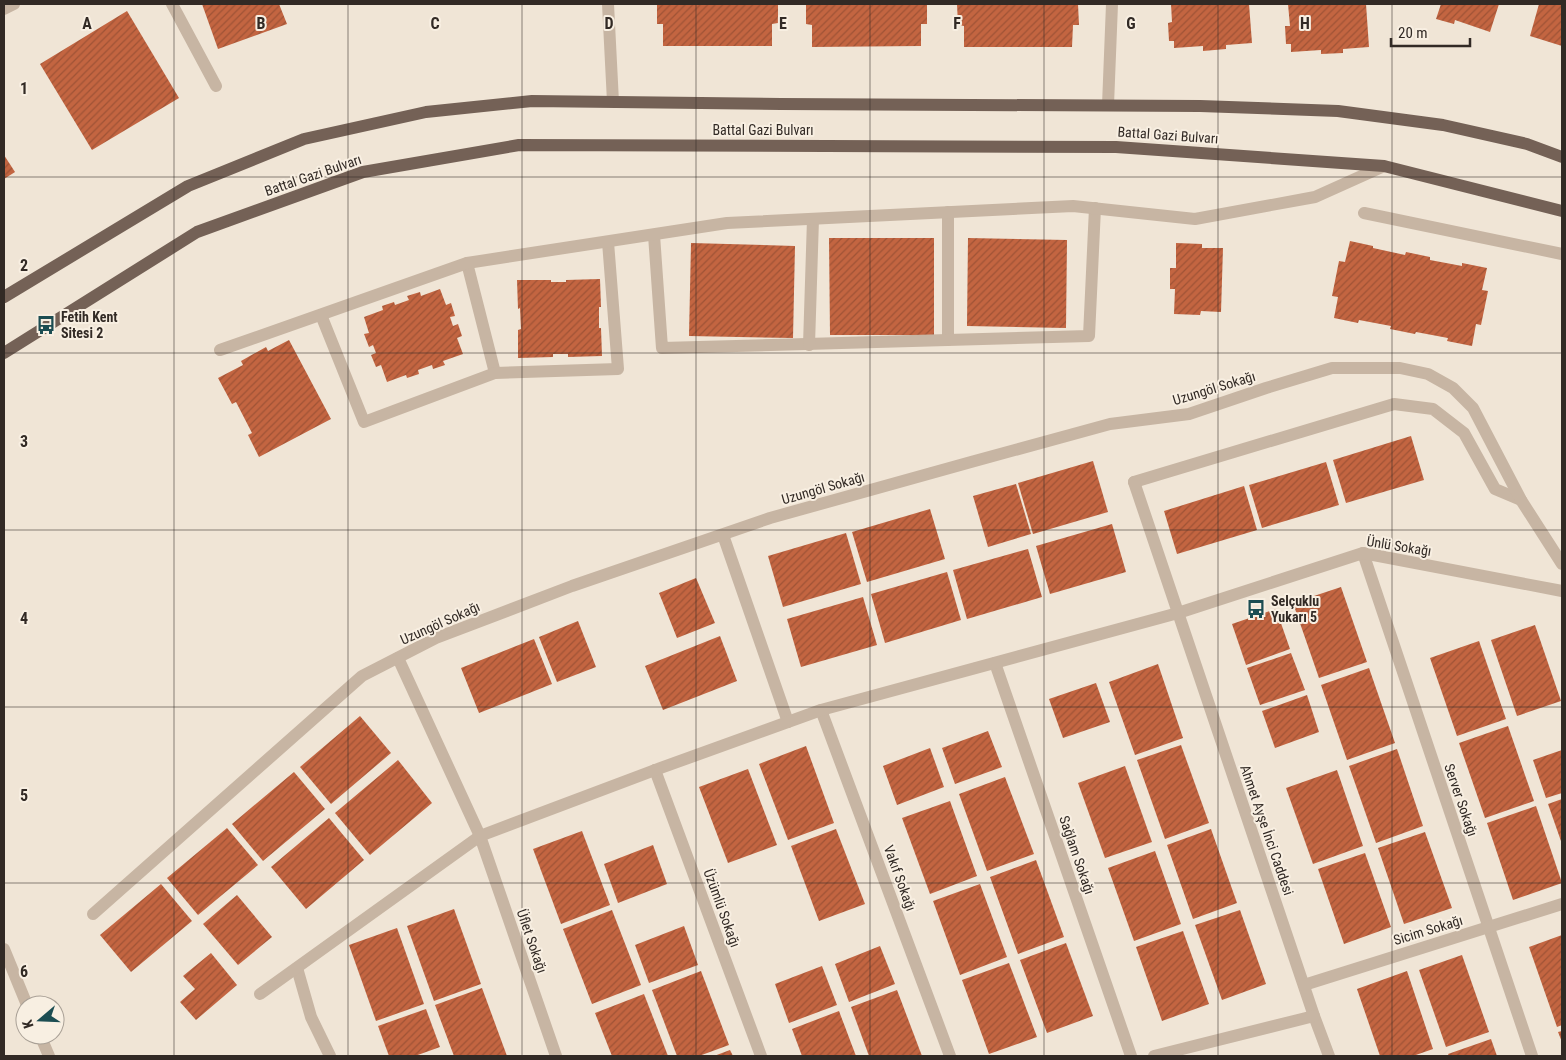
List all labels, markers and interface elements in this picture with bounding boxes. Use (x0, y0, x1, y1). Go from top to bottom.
text: A (82, 14, 92, 33)
text: B (257, 14, 266, 33)
text: C (430, 14, 440, 33)
text: D (604, 14, 614, 33)
text: E (779, 14, 787, 33)
text: F (953, 14, 961, 33)
text: G (1126, 14, 1136, 33)
text: H (1300, 14, 1310, 33)
scale bar (1391, 15, 1470, 47)
text: 20 m (1398, 24, 1428, 42)
text: 1 (20, 79, 28, 98)
street label: Battal Gazi Bulvarı (712, 122, 814, 138)
street label: Battal Gazi Bulvarı (1117, 123, 1219, 147)
street label: Battal Gazi Bulvarı (263, 151, 363, 199)
text: 2 (20, 256, 28, 275)
place label: Fetih Kent Sitesi 2 (61, 309, 118, 341)
bus stop icon: Fetih Kent Sitesi 2 (35, 314, 57, 336)
street label: Uzungöl Sokağı (1171, 368, 1257, 408)
text: 3 (20, 432, 28, 451)
street label: Uzungöl Sokağı (780, 469, 866, 507)
street label: Ünlü Sokağı (1365, 533, 1433, 559)
place label: Selçuklu Yukarı 5 (1271, 593, 1319, 625)
street label: Uzungöl Sokağı (398, 598, 482, 648)
bus stop icon: Selçuklu Yukarı 5 (1245, 598, 1267, 620)
text: 4 (20, 609, 28, 628)
street label: Server Sokağı (1441, 762, 1481, 838)
street label: Ahmet Ayşe İnci Caddesi (1237, 763, 1297, 897)
text: 5 (20, 786, 28, 805)
street label: Sağlam Sokağı (1056, 814, 1098, 896)
street label: Vakıf Sokağı (881, 843, 919, 913)
street label: Üzümlü Sokağı (700, 867, 744, 949)
street label: Üflet Sokağı (514, 907, 550, 975)
street label: Sicim Sokağı (1392, 912, 1464, 948)
text: 6 (20, 962, 28, 981)
north arrow (15, 995, 65, 1045)
text: K (19, 1018, 37, 1031)

